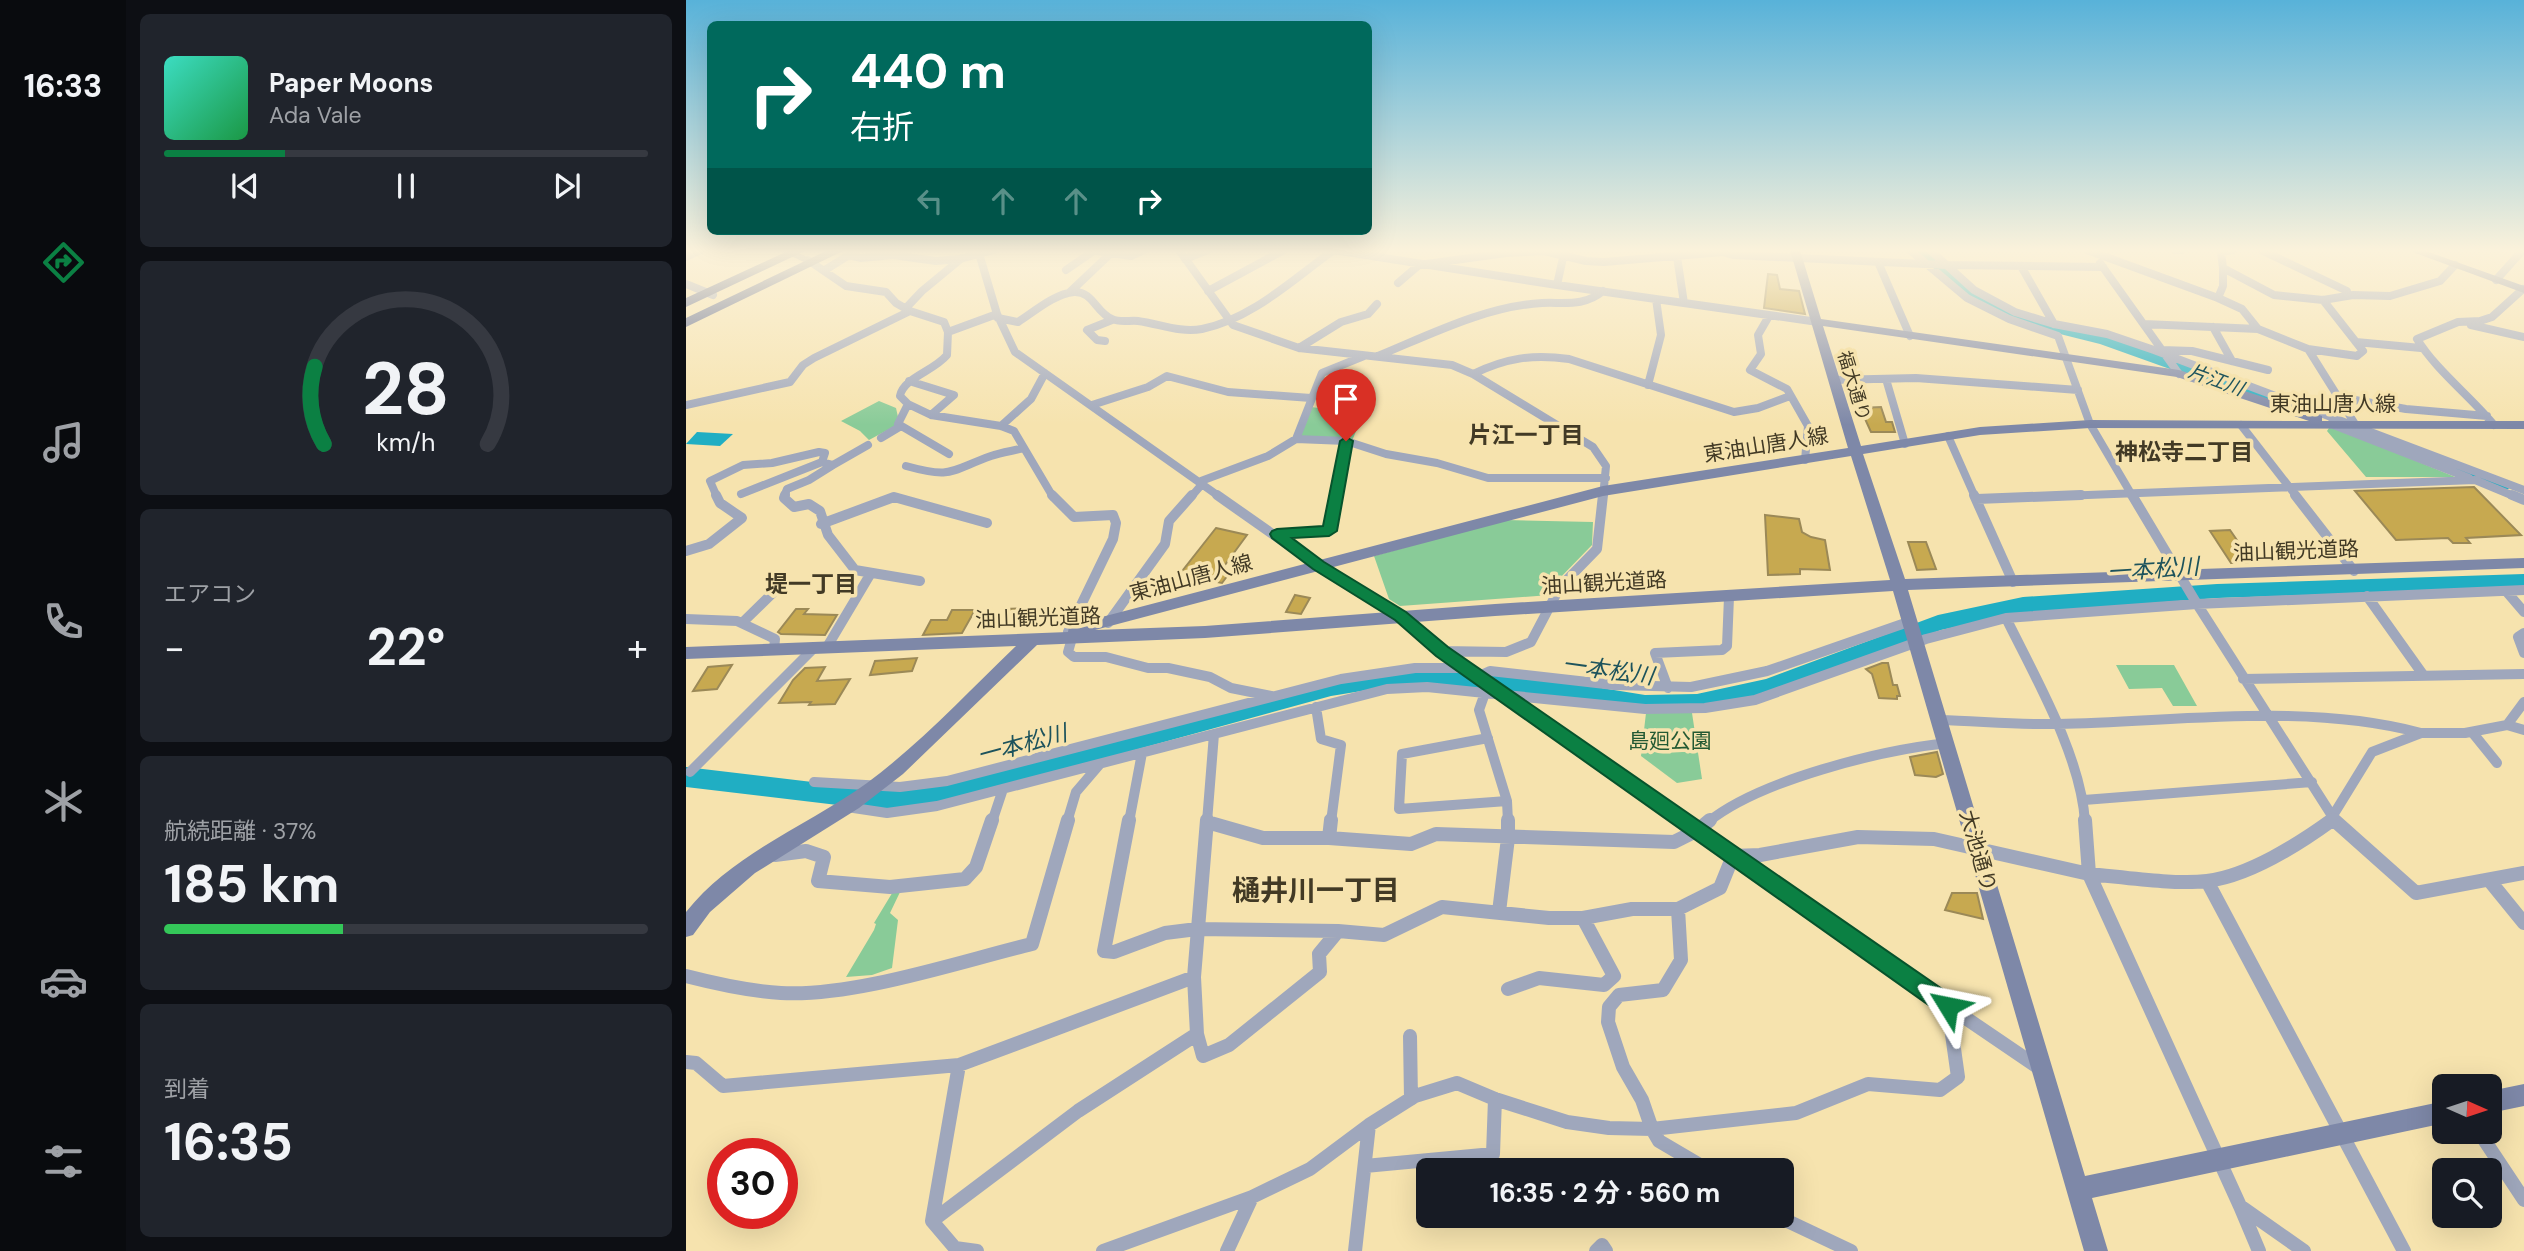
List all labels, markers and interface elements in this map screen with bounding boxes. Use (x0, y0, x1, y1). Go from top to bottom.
text: 440 m (850, 39, 1006, 103)
icon: right (735, 49, 826, 140)
text: 16:33 (24, 65, 102, 107)
text: Paper Moons (269, 66, 433, 100)
text: Ada Vale (269, 100, 362, 130)
text: 右折 (850, 106, 914, 148)
icon: previous (226, 167, 264, 205)
icon: pause (387, 167, 425, 205)
icon: next (548, 167, 586, 205)
icon: left (911, 182, 949, 220)
icon: ahead (984, 182, 1022, 220)
icon: ahead (1057, 182, 1095, 220)
icon: right (1130, 182, 1168, 220)
icon: directions (39, 238, 88, 287)
text: 28 (362, 343, 450, 438)
street label: 福大通り (1832, 348, 1876, 424)
water label: 片江川 (2185, 359, 2249, 402)
pin (1316, 369, 1376, 441)
icon: arrive (1327, 380, 1365, 418)
street label: 東油山唐人線 (2270, 390, 2396, 418)
icon: music (39, 418, 88, 467)
district label: 片江一丁目 (1469, 420, 1584, 450)
street label: 東油山唐人線 (1702, 421, 1830, 469)
text: km/h (376, 426, 436, 459)
district label: 神松寺二丁目 (2115, 437, 2253, 467)
street label: 油山観光道路 (2233, 535, 2359, 567)
street label: 東油山唐人線 (1127, 548, 1255, 608)
water label: 一本松川 (2106, 551, 2203, 587)
street label: 油山観光道路 (1540, 566, 1668, 600)
district label: 堤一丁目 (765, 569, 857, 599)
text: エアコン (164, 579, 256, 609)
icon: phone (39, 597, 88, 646)
street label: 油山観光道路 (975, 602, 1101, 634)
text: 22° (367, 613, 445, 681)
text: − (164, 623, 185, 673)
text: + (627, 623, 648, 673)
water label: 一本松川 (1560, 649, 1659, 692)
water label: 一本松川 (974, 717, 1073, 770)
park label: 島廻公園 (1628, 727, 1712, 755)
icon: climate (39, 777, 88, 826)
street label: 大池通り (1953, 807, 2003, 895)
text: 航続距離 · 37% (164, 816, 316, 846)
text: 185 km (164, 850, 339, 918)
district label: 樋井川一丁目 (1232, 872, 1400, 909)
icon: car (39, 957, 88, 1006)
position arrow (1911, 969, 1985, 1043)
text: 到着 (164, 1074, 210, 1104)
north arrow (2432, 1074, 2502, 1144)
map controls (2432, 1074, 2502, 1228)
text: 16:35 (164, 1108, 293, 1176)
icon: filters (39, 1137, 88, 1186)
speed limit sign: 30 (707, 1138, 798, 1229)
button: search (2432, 1158, 2502, 1228)
text: 16:35 · 2 分 · 560 m (1490, 1176, 1720, 1210)

